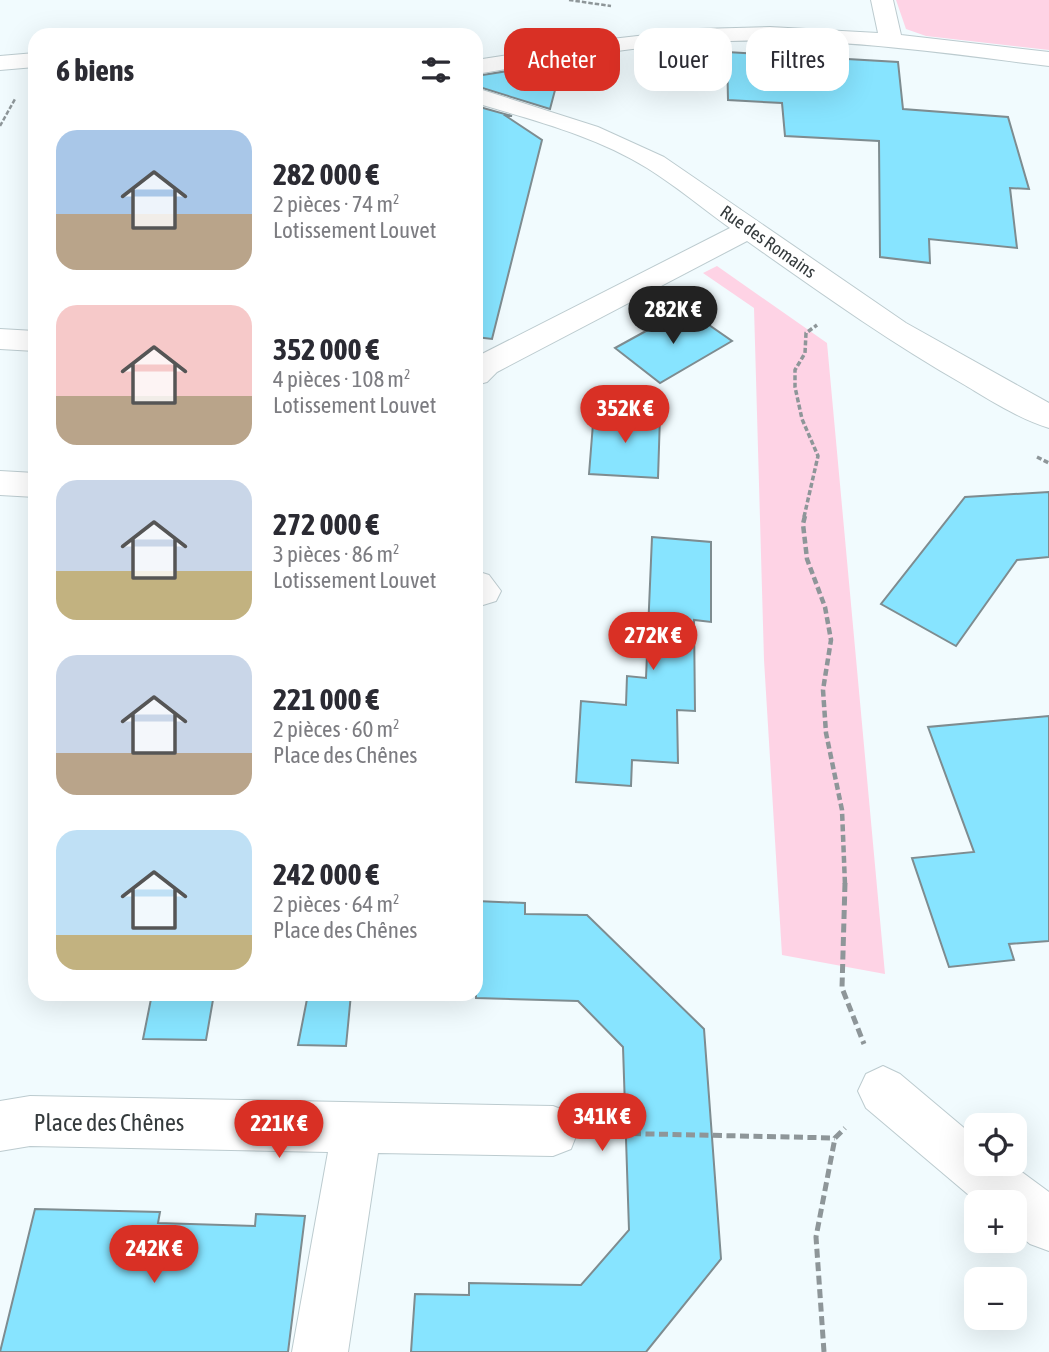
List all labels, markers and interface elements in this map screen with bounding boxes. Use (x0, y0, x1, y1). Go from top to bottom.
chip: Acheter (504, 28, 620, 91)
chip: Louer (634, 28, 732, 91)
chip: Filtres (746, 28, 849, 91)
icon: filters (417, 51, 455, 89)
text: 6 biens (56, 53, 134, 87)
text: 282 000 € (273, 157, 379, 191)
icon: home (112, 158, 196, 242)
text: 2 pièces · 74 m² (273, 191, 400, 217)
street label: Rue des Romains (716, 201, 820, 282)
text: Lotissement Louvet (273, 217, 436, 243)
pin: 282K € (616, 286, 730, 346)
text: 282K € (644, 296, 702, 322)
text: 352 000 € (273, 332, 379, 366)
icon: home (112, 333, 196, 417)
text: 4 pièces · 108 m² (273, 366, 410, 392)
pin: 352K € (568, 386, 682, 445)
text: Lotissement Louvet (273, 392, 436, 418)
text: 352K € (596, 395, 654, 421)
text: 272 000 € (273, 507, 379, 541)
icon: home (112, 508, 196, 592)
text: 3 pièces · 86 m² (273, 541, 400, 567)
text: Lotissement Louvet (273, 567, 436, 593)
pin: 272K € (596, 612, 710, 672)
text: 272K € (624, 622, 682, 648)
text: 221 000 € (273, 682, 379, 716)
icon: home (112, 683, 196, 767)
text: 2 pièces · 60 m² (273, 716, 400, 742)
text: Place des Chênes (273, 742, 417, 768)
text: 242 000 € (273, 857, 379, 891)
icon: home (112, 858, 196, 942)
text: 2 pièces · 64 m² (273, 891, 400, 917)
text: Place des Chênes (273, 917, 417, 943)
pin: 341K € (545, 1094, 659, 1153)
pin: 221K € (222, 1100, 336, 1160)
text: 341K € (573, 1103, 631, 1129)
street label: Place des Chênes (34, 1109, 184, 1136)
text: 221K € (250, 1110, 308, 1136)
map controls (964, 1113, 1027, 1330)
button: locate (964, 1113, 1027, 1176)
button: + (964, 1190, 1027, 1253)
pin: 242K € (97, 1226, 211, 1285)
text: 242K € (125, 1235, 183, 1261)
button: − (964, 1267, 1027, 1330)

